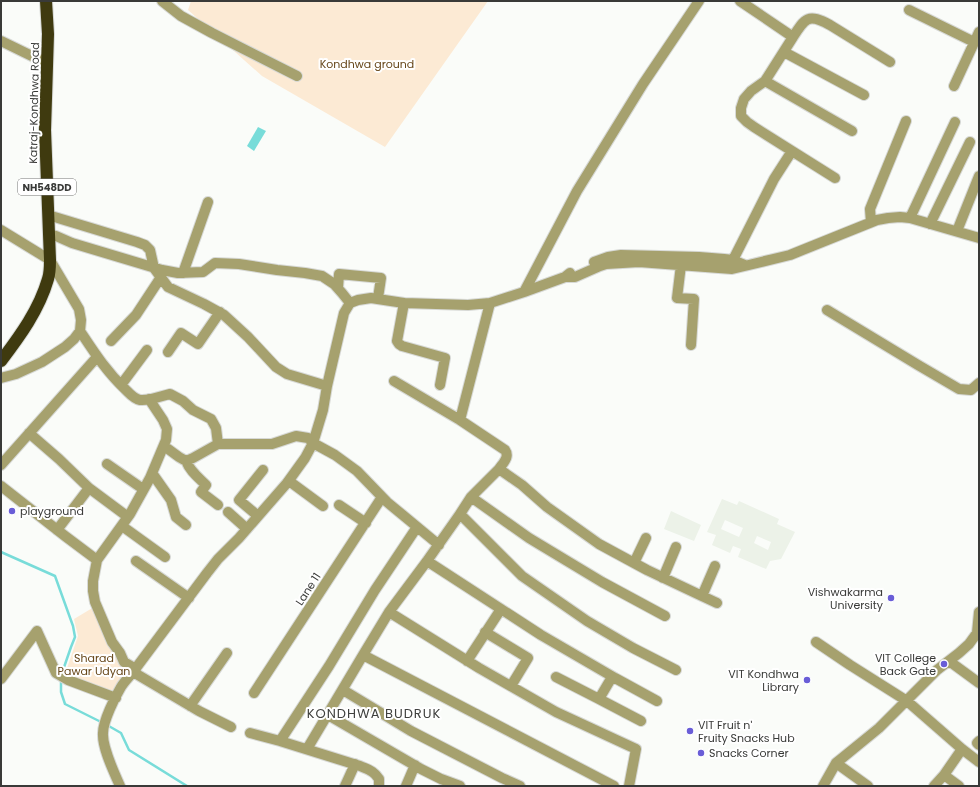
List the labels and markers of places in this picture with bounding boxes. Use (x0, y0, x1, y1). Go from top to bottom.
place label: playground (20, 503, 84, 519)
marker: playground (7, 506, 17, 516)
place label: Vishwakarma University (808, 584, 884, 613)
marker: Vishwakarma University (886, 593, 896, 603)
place label: VIT College Back Gate (875, 650, 936, 679)
marker: VIT College Back Gate (939, 659, 949, 669)
place label: VIT Kondhwa Library (728, 666, 800, 695)
marker: VIT Kondhwa Library (802, 675, 812, 685)
place label: VIT Fruit n' Fruity Snacks Hub (698, 717, 795, 746)
marker: VIT Fruit n' Fruity Snacks Hub (685, 726, 695, 736)
place label: Snacks Corner (709, 745, 789, 761)
marker: Snacks Corner (696, 748, 706, 758)

